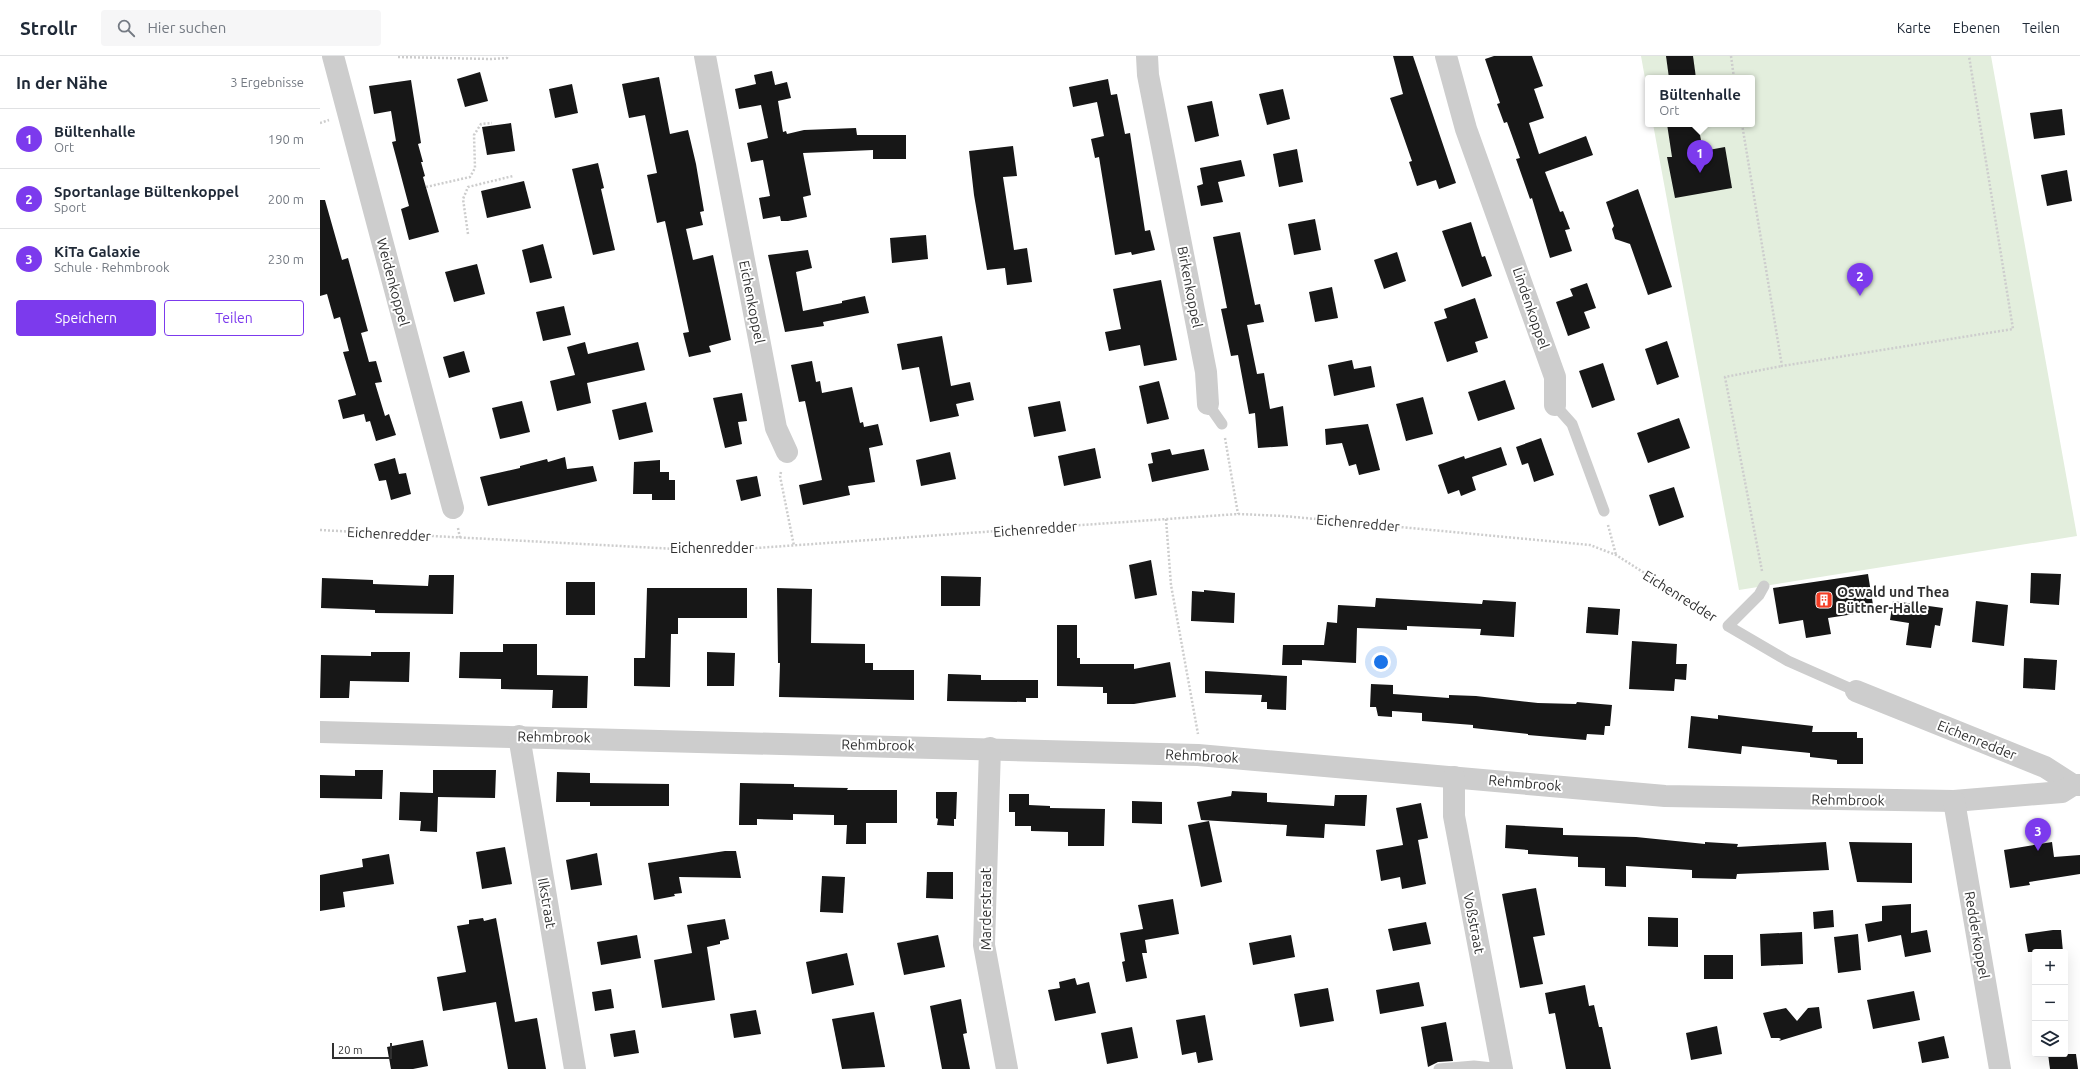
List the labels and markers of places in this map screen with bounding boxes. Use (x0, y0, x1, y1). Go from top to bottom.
pin: 1 (1687, 140, 1713, 173)
pin: 2 (1847, 263, 1873, 296)
place label: Oswald und Thea Büttner-Halle (1837, 584, 1949, 616)
building icon: Oswald und Thea Büttner-Halle (1814, 590, 1834, 610)
pin: 3 (2025, 818, 2051, 851)

